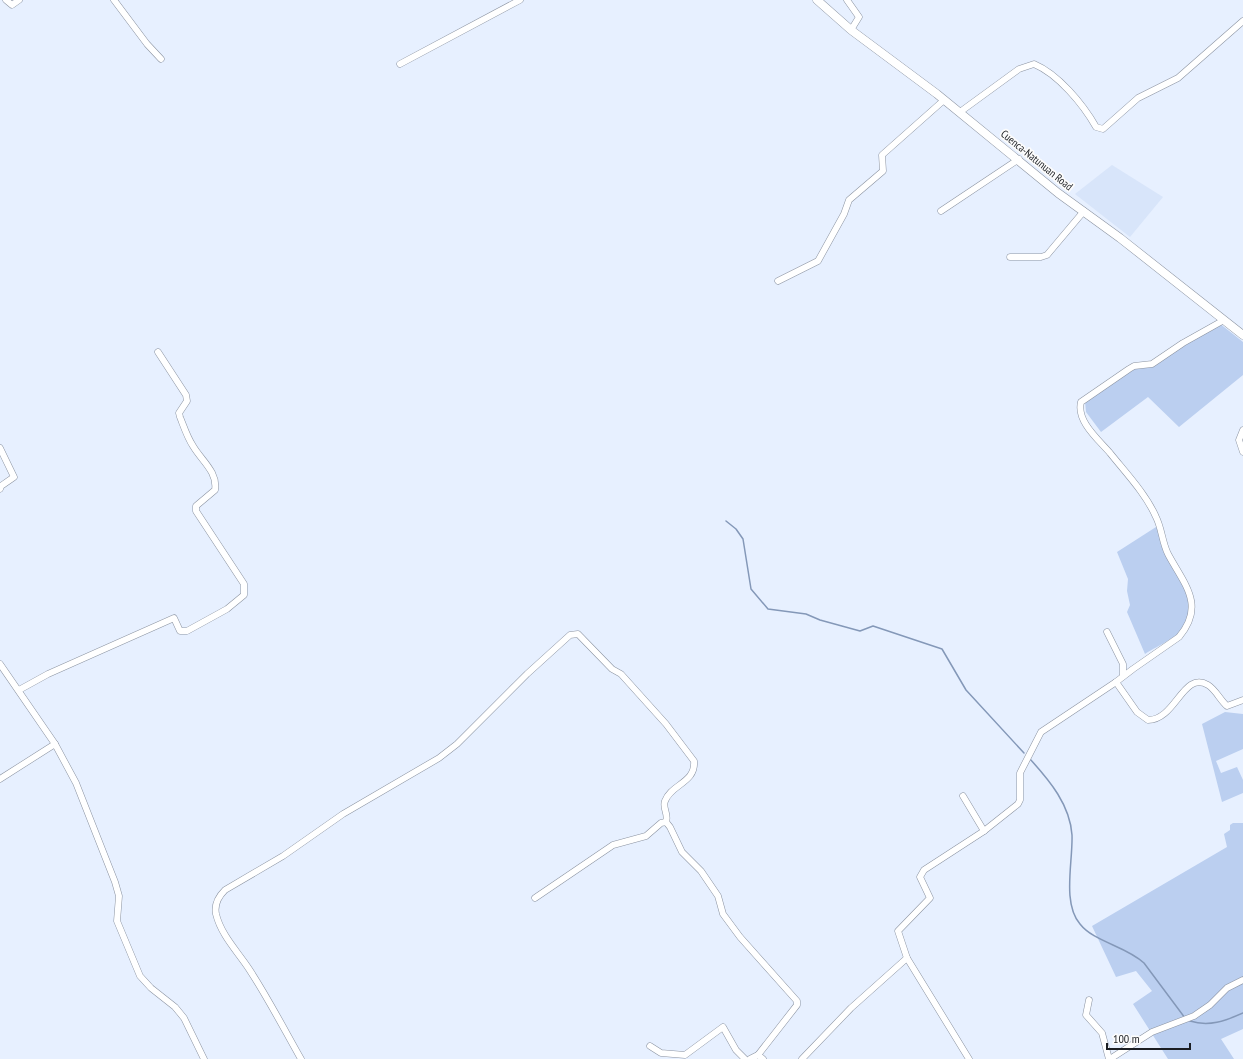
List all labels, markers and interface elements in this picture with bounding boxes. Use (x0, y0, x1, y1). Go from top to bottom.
street label: Cuenca-Natunuan Road (998, 127, 1076, 193)
scale bar (1107, 1025, 1190, 1051)
text: 100 m (1113, 1031, 1140, 1046)

